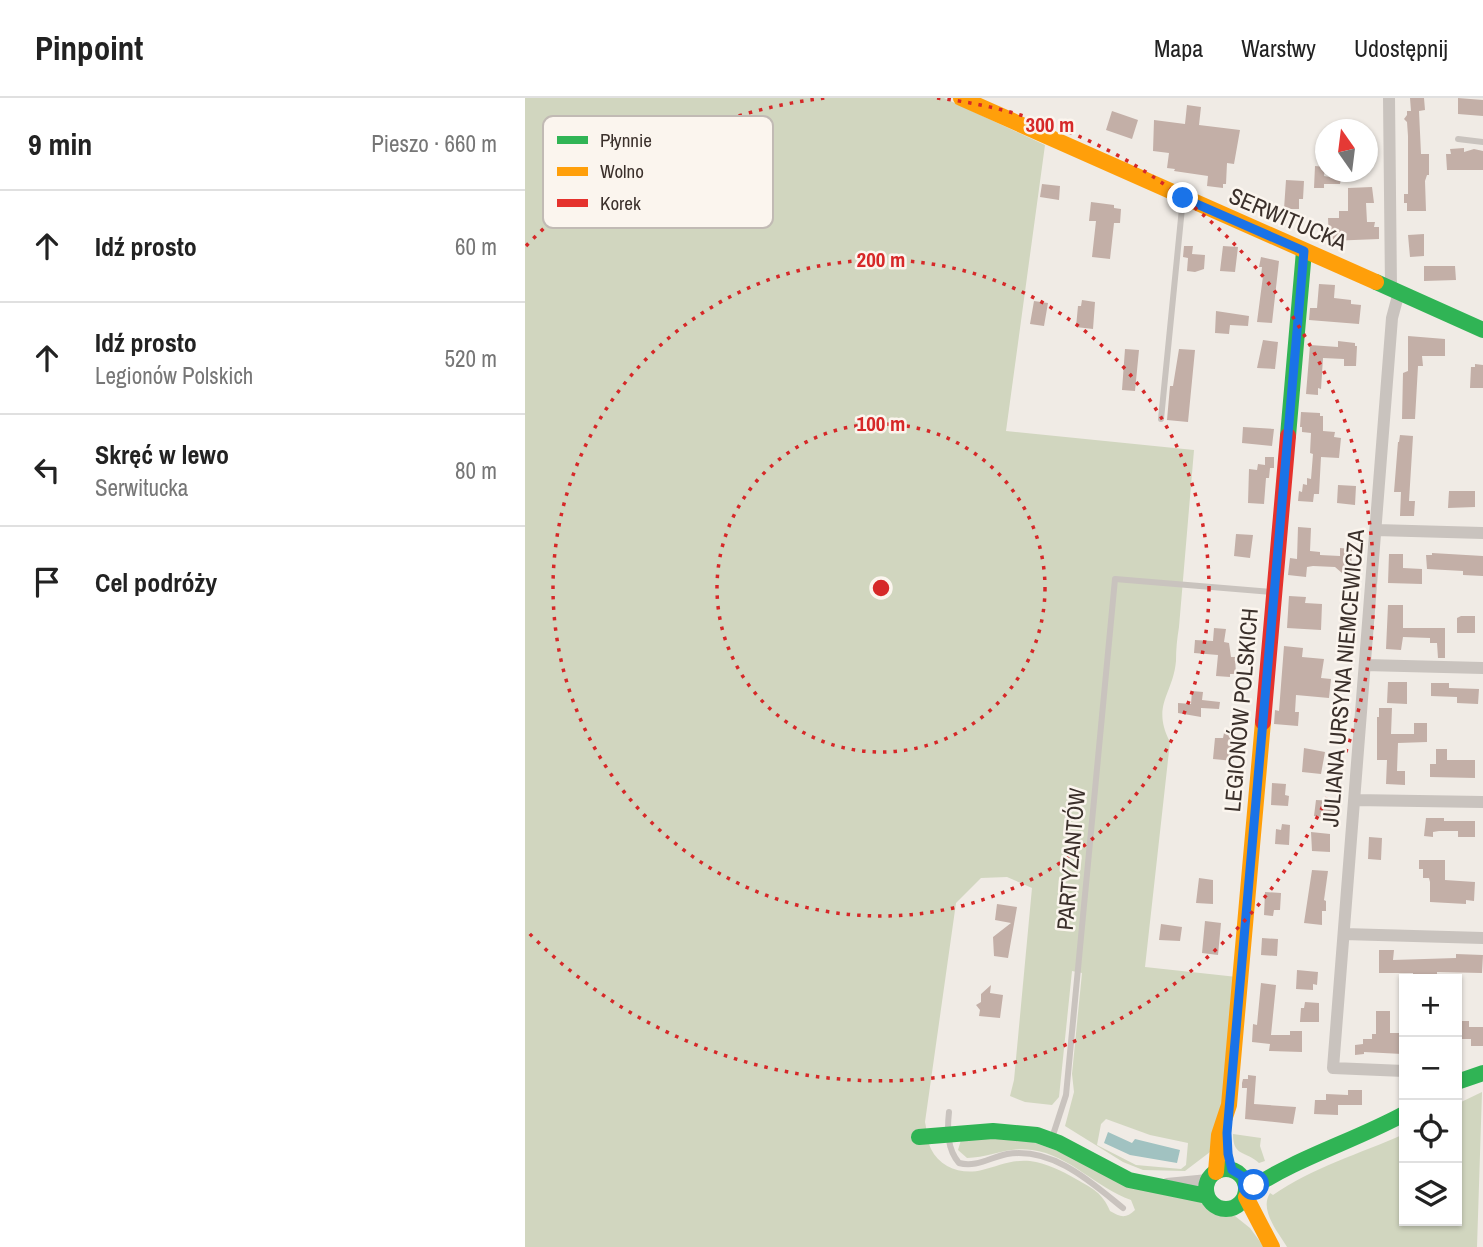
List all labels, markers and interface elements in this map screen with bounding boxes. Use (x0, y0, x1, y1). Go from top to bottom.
text: Pinpoint (35, 26, 143, 70)
text: Mapa (1154, 32, 1203, 64)
text: Warstwy (1241, 32, 1316, 64)
text: Udostępnij (1354, 32, 1448, 64)
text: 300 m (1026, 110, 1074, 139)
legend (543, 116, 773, 228)
north arrow (1315, 119, 1378, 182)
text: 9 min (28, 124, 92, 164)
text: Płynnie (600, 127, 652, 153)
text: Pieszo · 660 m (371, 128, 497, 159)
text: Wolno (600, 158, 644, 184)
street label: SERWITUCKA (1224, 180, 1352, 257)
route end (1167, 182, 1198, 213)
text: Korek (600, 190, 641, 216)
icon: ahead (28, 227, 66, 265)
text: Idź prosto (95, 229, 197, 264)
text: 60 m (455, 231, 497, 262)
text: 200 m (857, 245, 905, 274)
text: Idź prosto (95, 325, 197, 360)
icon: ahead (28, 339, 66, 377)
text: 520 m (445, 343, 497, 374)
text: Legionów Polskich (95, 360, 253, 391)
text: 100 m (857, 409, 905, 438)
text: Skręć w lewo (95, 437, 229, 472)
icon: left (28, 451, 66, 489)
text: 80 m (455, 455, 497, 486)
text: Serwitucka (95, 472, 188, 503)
street label: JULIANA URSYNA NIEMCEWICZA (1314, 527, 1371, 828)
icon: arrive (28, 563, 66, 601)
text: Cel podróży (95, 565, 217, 600)
centre of rings (869, 576, 893, 600)
street label: LEGIONÓW POLSKICH (1216, 607, 1265, 813)
street label: PARTYZANTÓW (1049, 786, 1092, 931)
map controls (1399, 974, 1462, 1226)
button: + (1399, 974, 1462, 1037)
button: − (1399, 1037, 1462, 1100)
button: locate (1399, 1100, 1462, 1163)
button: layers (1399, 1163, 1462, 1226)
route start (1238, 1169, 1269, 1200)

